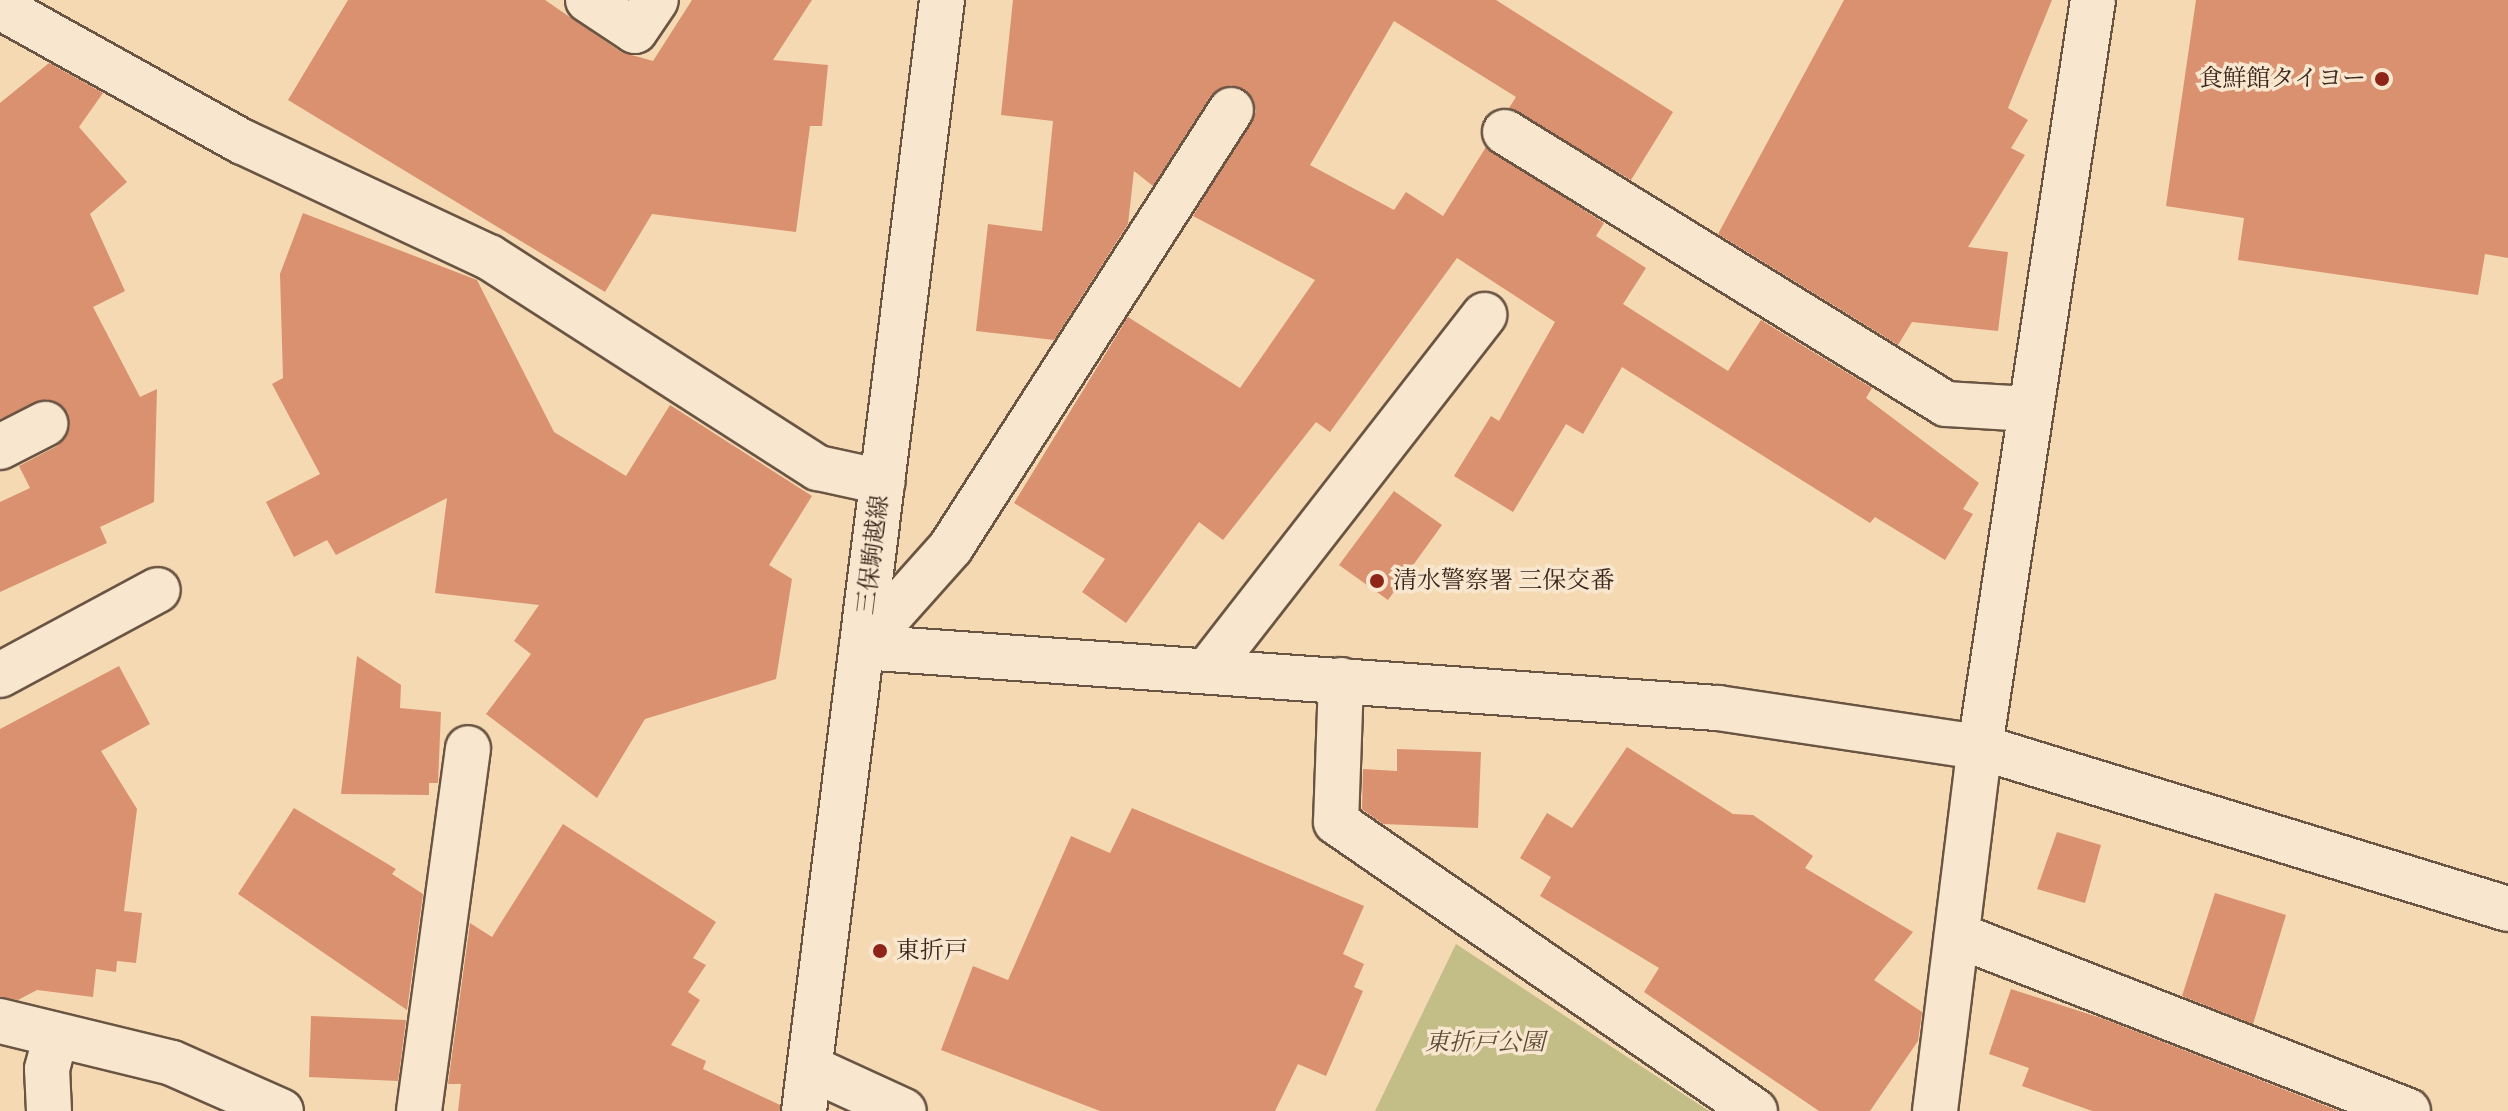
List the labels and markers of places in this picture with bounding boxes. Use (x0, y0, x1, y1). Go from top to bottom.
place label: 食鮮館タイヨー (2198, 65, 2366, 93)
marker: 食鮮館タイヨー (2373, 70, 2391, 88)
place label: 清水警察署 三保交番 (1393, 567, 1614, 595)
marker: 清水警察署 三保交番 (1368, 572, 1386, 590)
place label: 東折戸 (896, 937, 968, 965)
marker: 東折戸 (871, 942, 889, 960)

